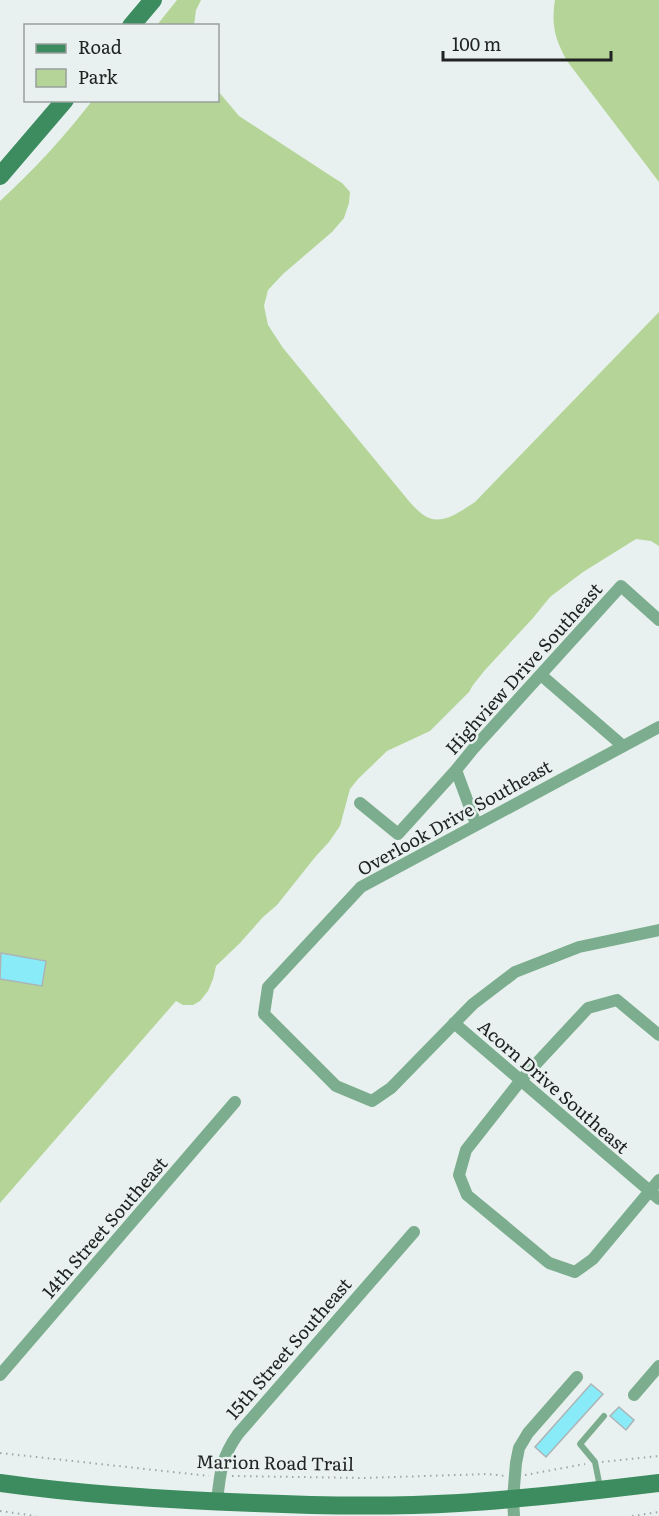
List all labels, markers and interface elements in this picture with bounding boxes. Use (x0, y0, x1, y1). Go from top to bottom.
legend (24, 24, 219, 102)
scale bar (443, 24, 611, 62)
text: 100 m (452, 30, 501, 57)
text: Road (78, 33, 122, 60)
text: Park (78, 63, 119, 90)
street label: Highview Drive Southeast (438, 575, 608, 760)
street label: Overlook Drive Southeast (352, 752, 557, 882)
street label: Acorn Drive Southeast (472, 1013, 636, 1160)
street label: 14th Street Southeast (35, 1150, 174, 1304)
street label: 15th Street Southeast (219, 1271, 358, 1425)
street label: Marion Road Trail (196, 1447, 354, 1477)

